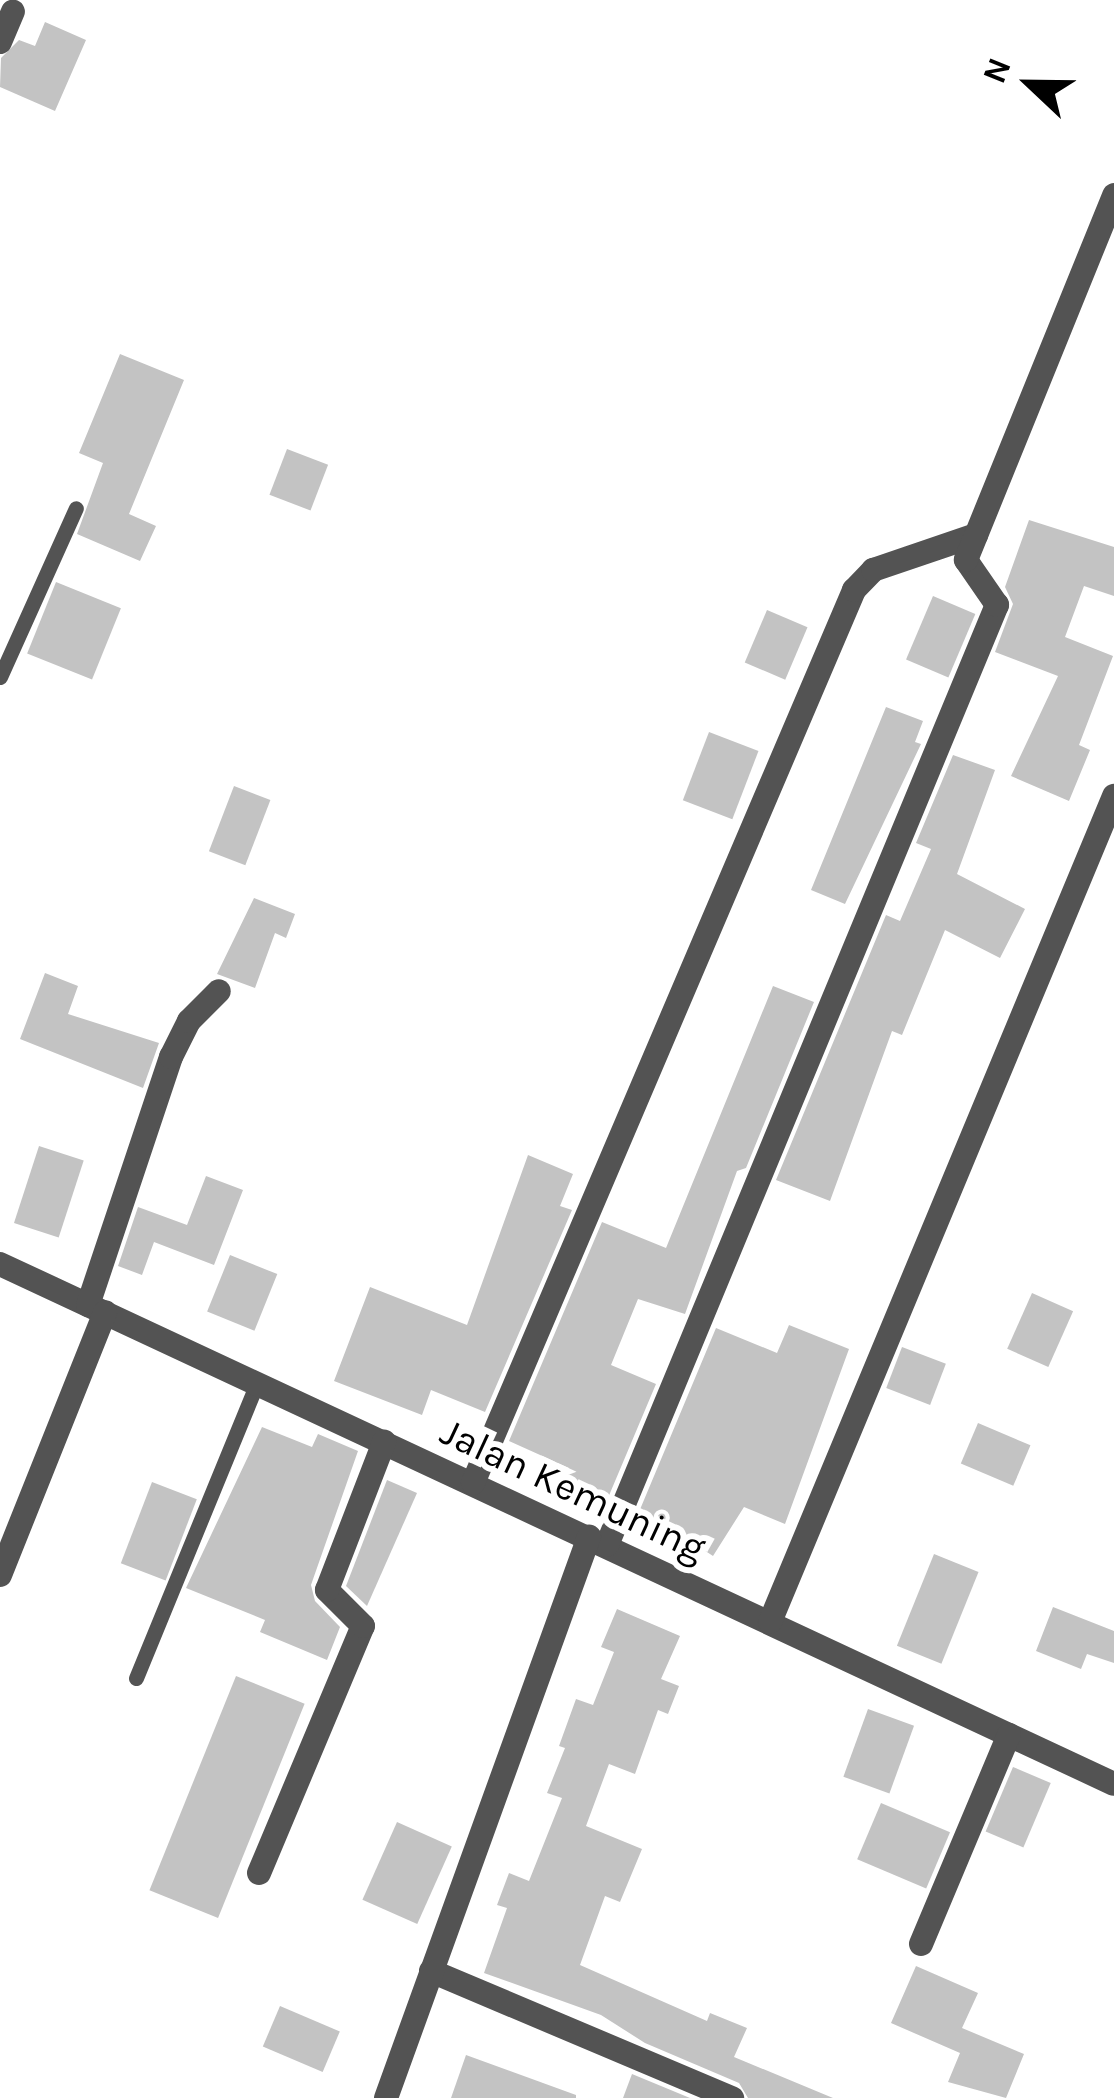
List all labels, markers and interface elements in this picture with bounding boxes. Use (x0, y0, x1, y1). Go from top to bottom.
north arrow (970, 24, 1090, 144)
text: N (975, 52, 1019, 89)
street label: Jalan Kemuning (433, 1408, 713, 1572)

